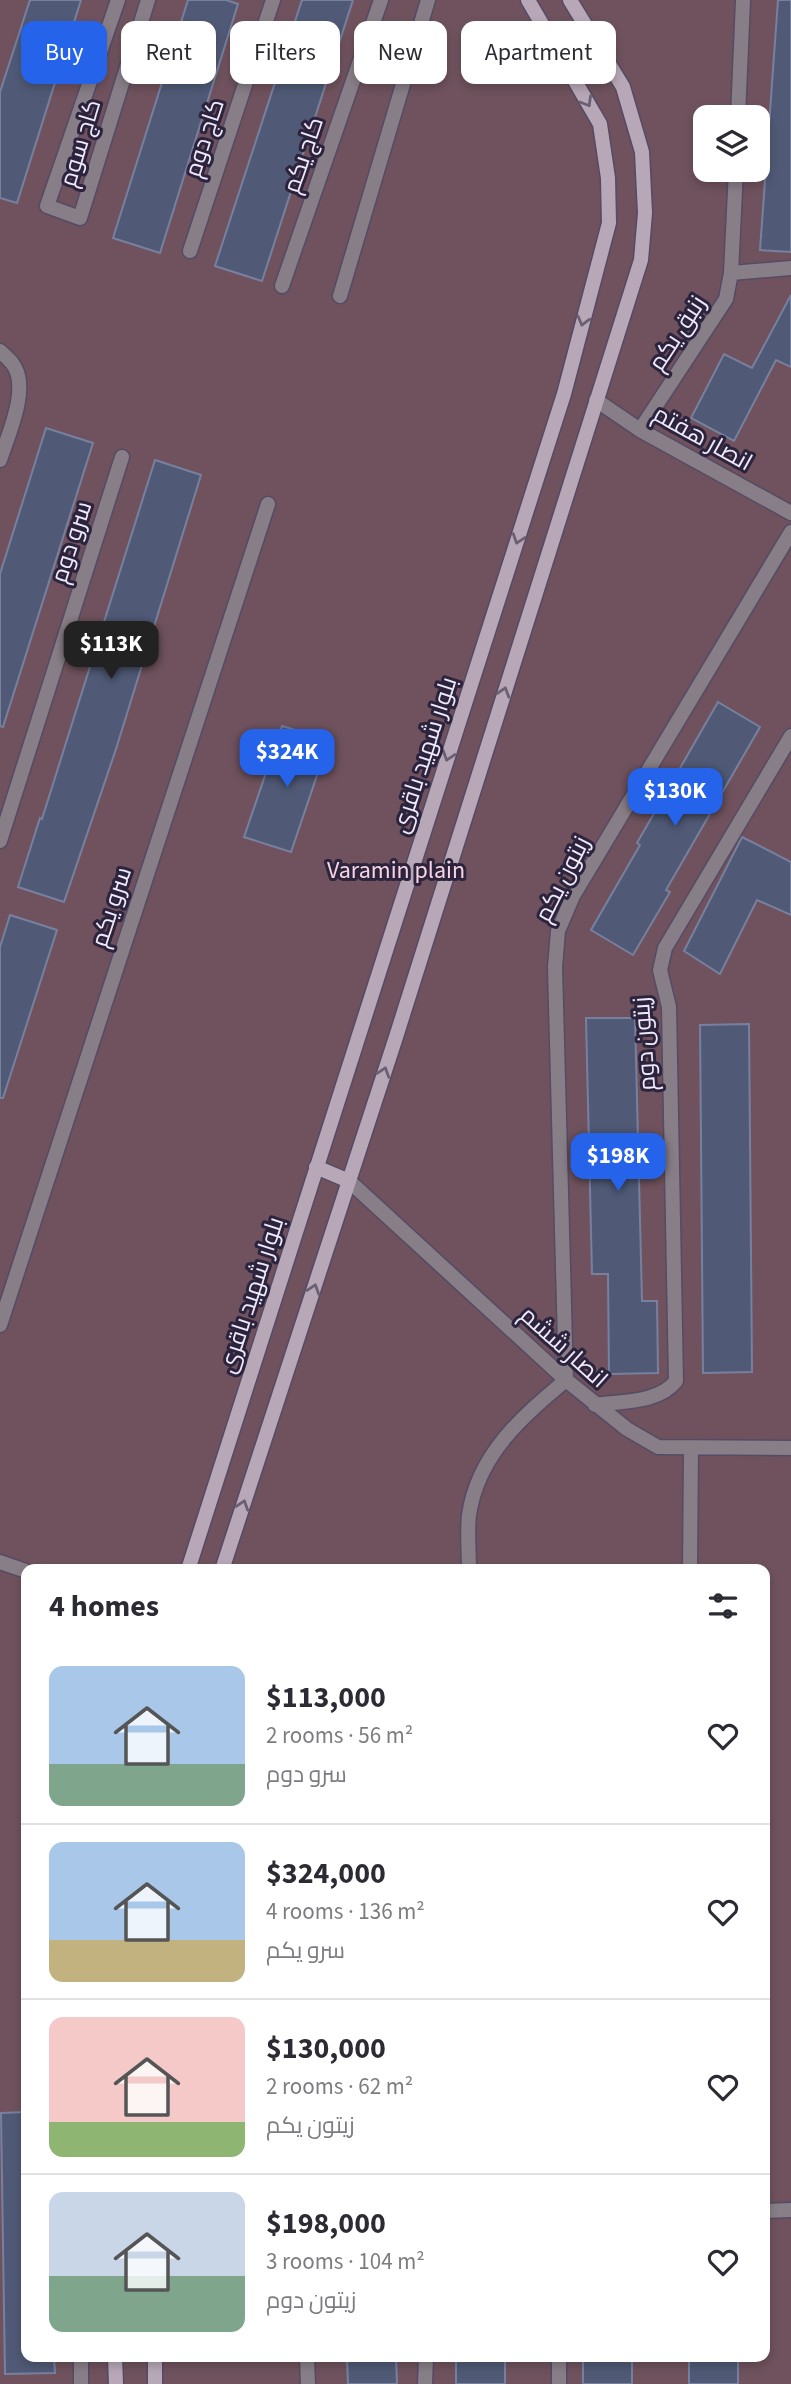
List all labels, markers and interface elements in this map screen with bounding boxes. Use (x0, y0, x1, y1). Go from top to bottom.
chip: Buy (21, 21, 107, 84)
chip: Rent (121, 21, 216, 84)
chip: Filters (230, 21, 340, 84)
chip: New (354, 21, 447, 84)
chip: Apartment (461, 21, 616, 84)
street label: کاج دوم (175, 94, 234, 182)
one-way arrow (579, 94, 592, 107)
street label: کاج سوم (51, 95, 110, 191)
map controls (693, 105, 770, 182)
button: layers (693, 105, 770, 182)
street label: کاج یکم (274, 112, 333, 198)
street label: زنبق یکم (640, 288, 715, 378)
one-way arrow (577, 315, 592, 327)
street label: انصار هفتم (647, 397, 759, 480)
street label: سرو دوم (42, 497, 101, 588)
one-way arrow (511, 533, 526, 545)
pin: $113K (62, 622, 160, 681)
text: $113K (80, 627, 142, 660)
street label: بلوار شهید باقری (383, 673, 466, 838)
one-way arrow (496, 686, 511, 698)
pin: $324K (238, 730, 336, 789)
text: $324K (256, 735, 318, 768)
one-way arrow (442, 749, 456, 761)
pin: $130K (626, 768, 724, 828)
text: $130K (644, 774, 706, 807)
street label: زیتون یکم (526, 830, 599, 928)
park label: Varamin plain (327, 853, 465, 888)
street label: سرو یکم (82, 862, 141, 952)
street label: زیتون دوم (624, 996, 665, 1092)
one-way arrow (376, 1067, 390, 1079)
pin: $198K (569, 1134, 667, 1193)
text: $198K (587, 1139, 649, 1172)
street label: بلوار شهید باقری (210, 1213, 293, 1378)
one-way arrow (306, 1283, 320, 1295)
street label: انصار ششم (512, 1298, 615, 1396)
one-way arrow (235, 1499, 250, 1511)
text: 4 homes (49, 1585, 159, 1628)
icon: filters (704, 1587, 742, 1625)
text: $113,000 (266, 1676, 386, 1719)
icon: home (105, 1694, 189, 1778)
icon: heart (704, 1717, 742, 1755)
text: 2 rooms · 56 m² (266, 1719, 413, 1752)
text: سرو دوم (266, 1758, 347, 1791)
text: $324,000 (266, 1852, 386, 1895)
icon: home (105, 1870, 189, 1954)
icon: heart (704, 1893, 742, 1931)
text: 4 rooms · 136 m² (266, 1895, 425, 1928)
text: سرو یکم (266, 1934, 345, 1967)
text: $130,000 (266, 2027, 386, 2070)
icon: home (105, 2045, 189, 2129)
icon: heart (704, 2068, 742, 2106)
text: 2 rooms · 62 m² (266, 2070, 413, 2103)
text: زیتون یکم (266, 2109, 355, 2142)
text: $198,000 (266, 2202, 386, 2245)
icon: home (105, 2220, 189, 2304)
icon: heart (704, 2243, 742, 2281)
text: 3 rooms · 104 m² (266, 2245, 425, 2278)
text: زیتون دوم (266, 2284, 356, 2317)

